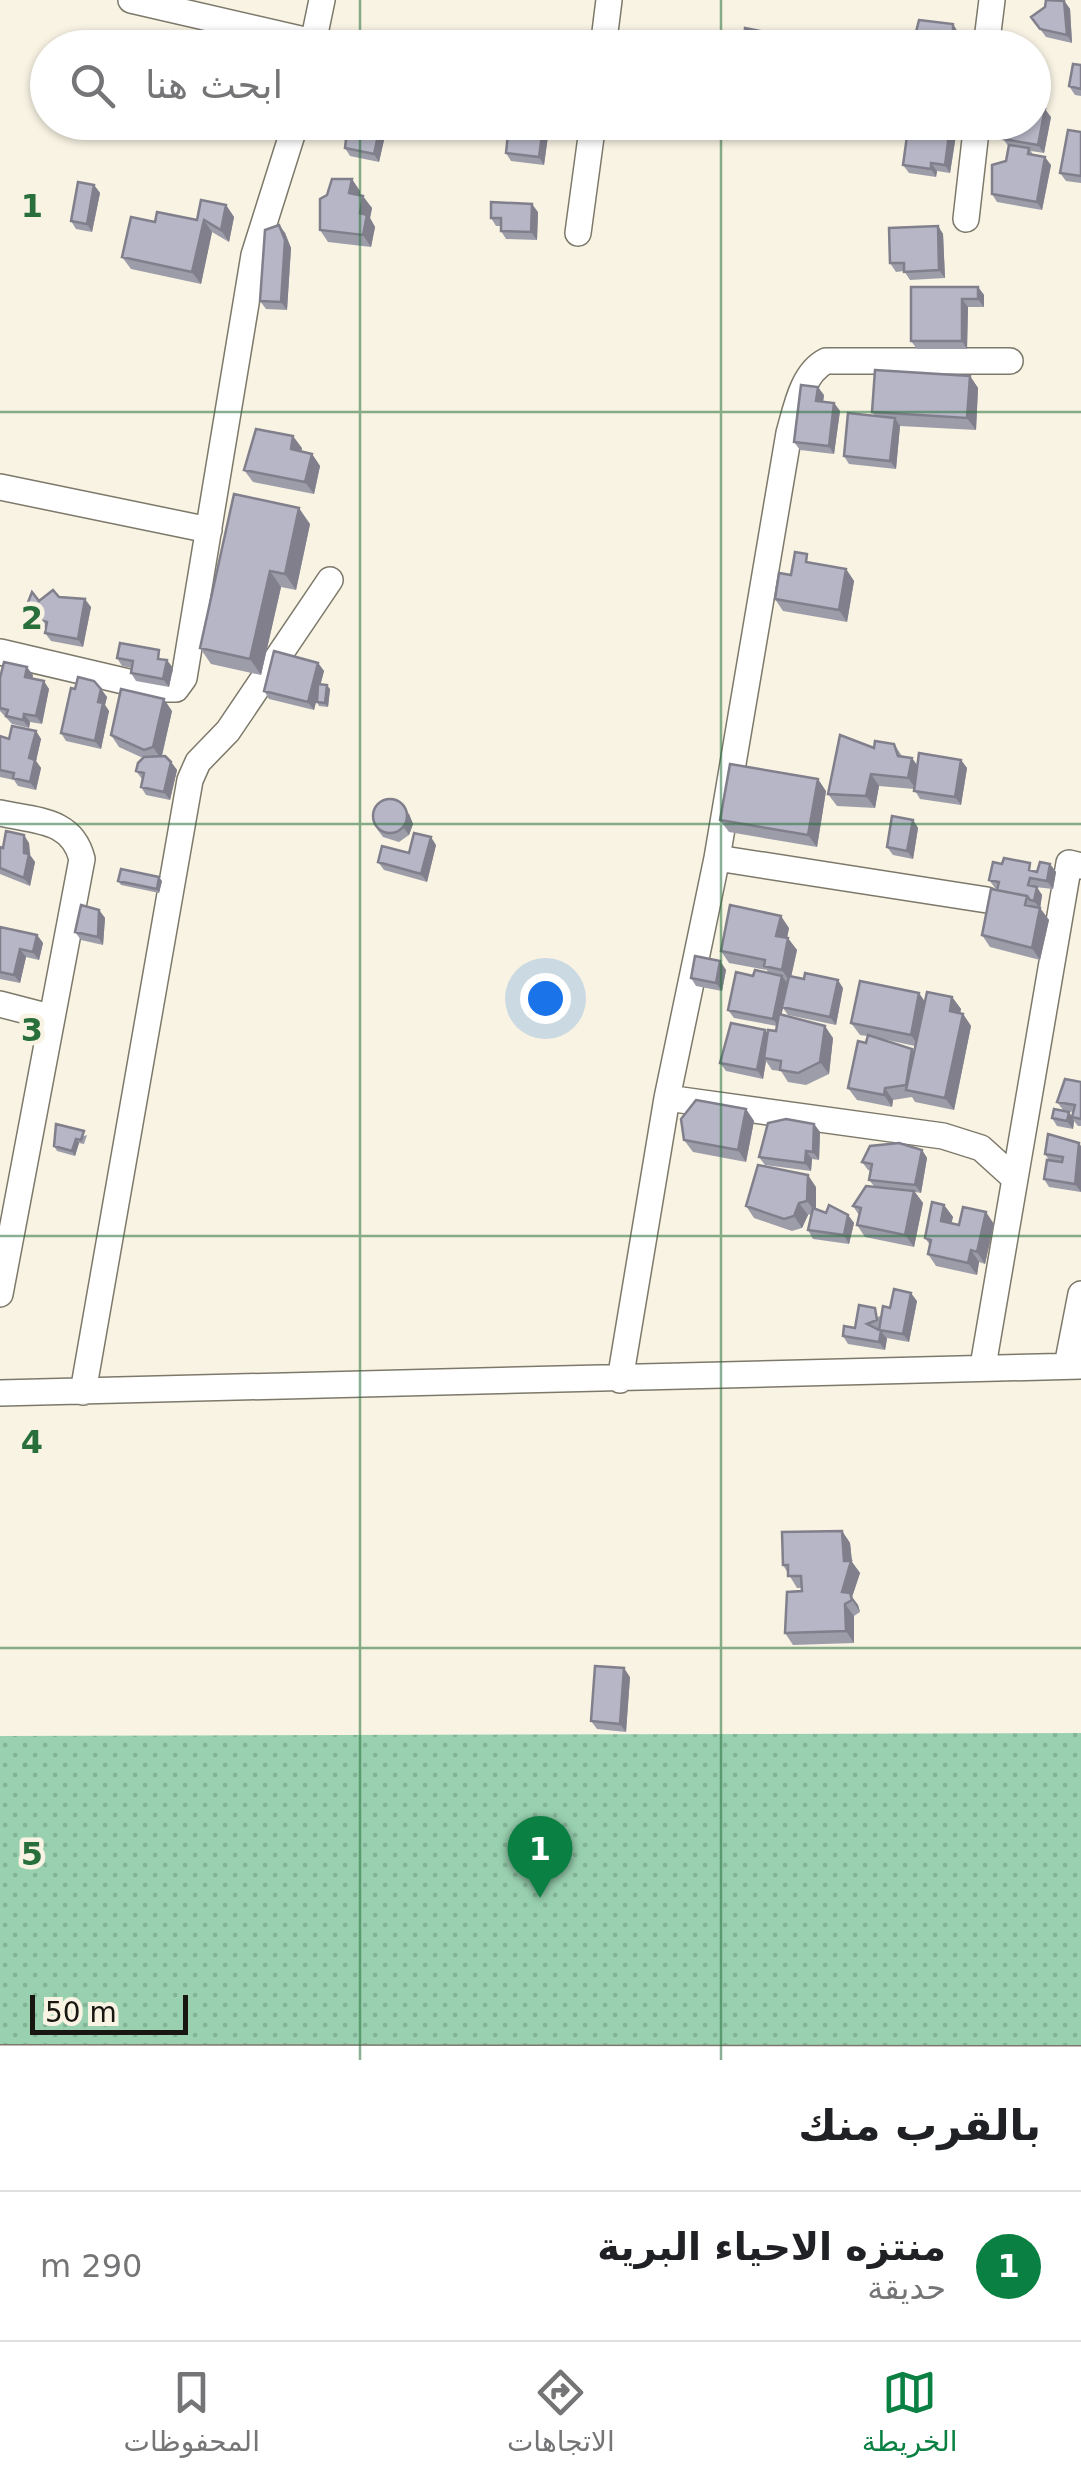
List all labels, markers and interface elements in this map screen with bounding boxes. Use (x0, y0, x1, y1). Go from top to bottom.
search box (30, 30, 1051, 140)
icon: search (65, 58, 120, 113)
text: ابحث هنا (145, 63, 283, 107)
text: 1 (21, 187, 43, 225)
text: 2 (21, 599, 43, 637)
your location (520, 973, 571, 1024)
text: 3 (21, 1011, 43, 1049)
text: 4 (21, 1423, 43, 1461)
pin: 1 (508, 1816, 572, 1898)
text: 5 (21, 1835, 43, 1873)
scale bar (30, 1990, 188, 2034)
text: 50 m (45, 1996, 117, 2029)
text: بالقرب منك (798, 2101, 1041, 2150)
text: منتزه الاحياء البرية (597, 2225, 946, 2269)
text: 290 m (40, 2247, 142, 2285)
text: 1 (997, 2247, 1020, 2285)
text: حديقة (867, 2269, 946, 2307)
tab: المحفوظات (124, 2365, 260, 2458)
tab: الاتجاهات (507, 2365, 615, 2458)
tab: الخريطة (862, 2365, 957, 2458)

